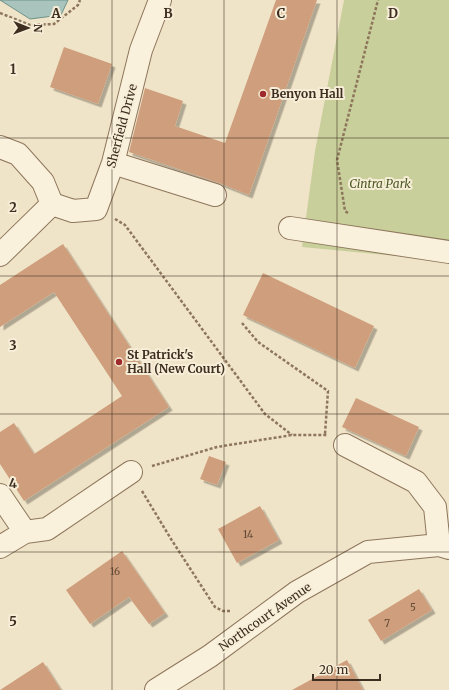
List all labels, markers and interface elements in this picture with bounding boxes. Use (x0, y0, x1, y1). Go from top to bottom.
text: A (50, 5, 61, 22)
text: B (163, 5, 173, 22)
text: C (277, 5, 286, 22)
text: D (388, 5, 398, 22)
north arrow (8, 8, 48, 48)
text: N (31, 24, 45, 33)
text: 1 (10, 61, 16, 78)
street label: Sherfield Drive (103, 82, 140, 170)
place label: Benyon Hall (271, 86, 344, 101)
marker: Benyon Hall (258, 89, 268, 99)
park label: Cintra Park (349, 176, 411, 191)
text: 2 (9, 199, 17, 216)
text: 3 (9, 337, 17, 354)
place label: St Patrick's Hall (New Court) (127, 347, 225, 376)
marker: St Patrick's Hall (New Court) (114, 357, 124, 367)
text: 4 (9, 475, 18, 492)
house number: 14 (243, 528, 253, 541)
house number: 16 (110, 565, 120, 578)
street label: Northcourt Avenue (216, 579, 314, 654)
house number: 5 (410, 601, 416, 614)
text: 5 (9, 613, 17, 630)
house number: 7 (384, 617, 390, 630)
scale bar (313, 656, 380, 682)
text: 20 m (319, 662, 348, 677)

